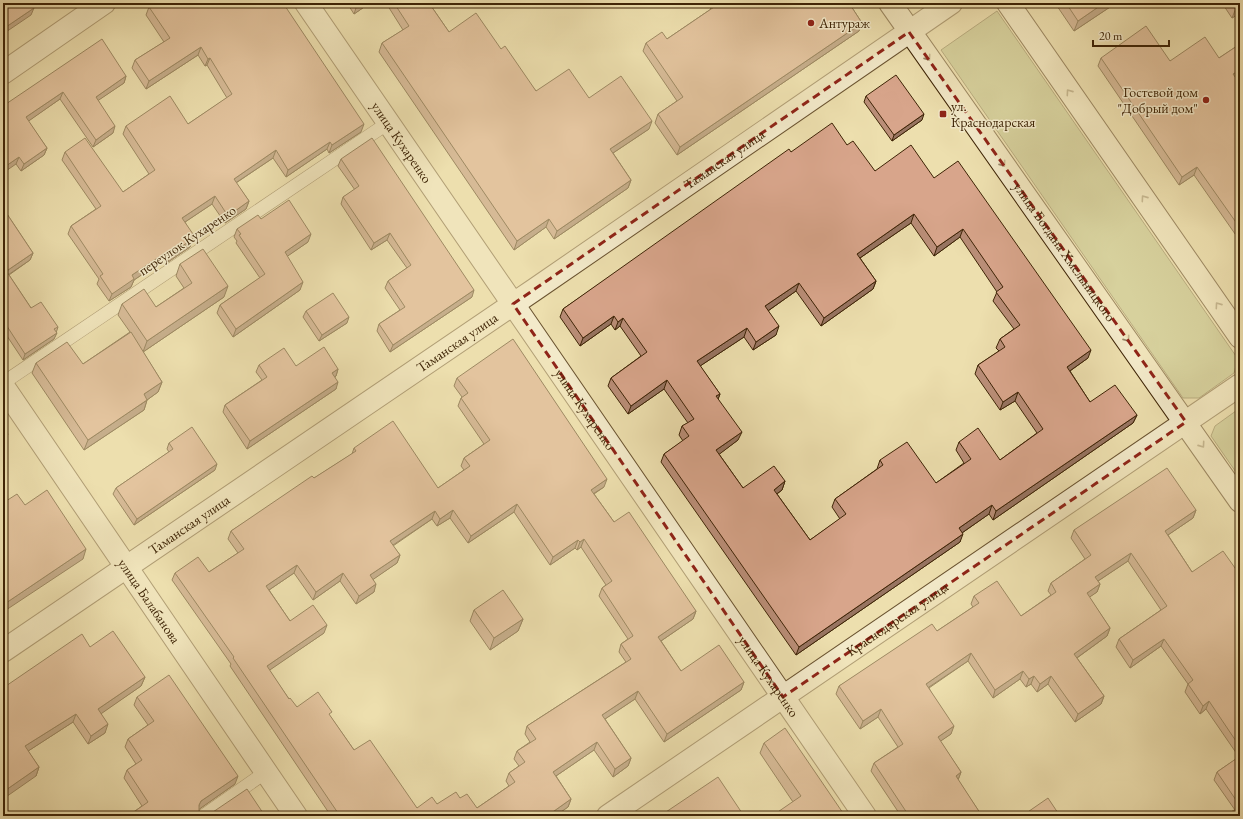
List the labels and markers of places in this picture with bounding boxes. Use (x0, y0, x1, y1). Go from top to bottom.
place label: Антураж (818, 14, 870, 32)
marker: Антураж (806, 18, 816, 28)
place label: Гостевой дом "Добрый дом" (1117, 83, 1198, 117)
marker: Гостевой дом "Добрый дом" (1201, 95, 1211, 105)
place label: ул. Краснодарская (951, 97, 1035, 131)
marker: ул. Краснодарская (938, 109, 948, 119)

